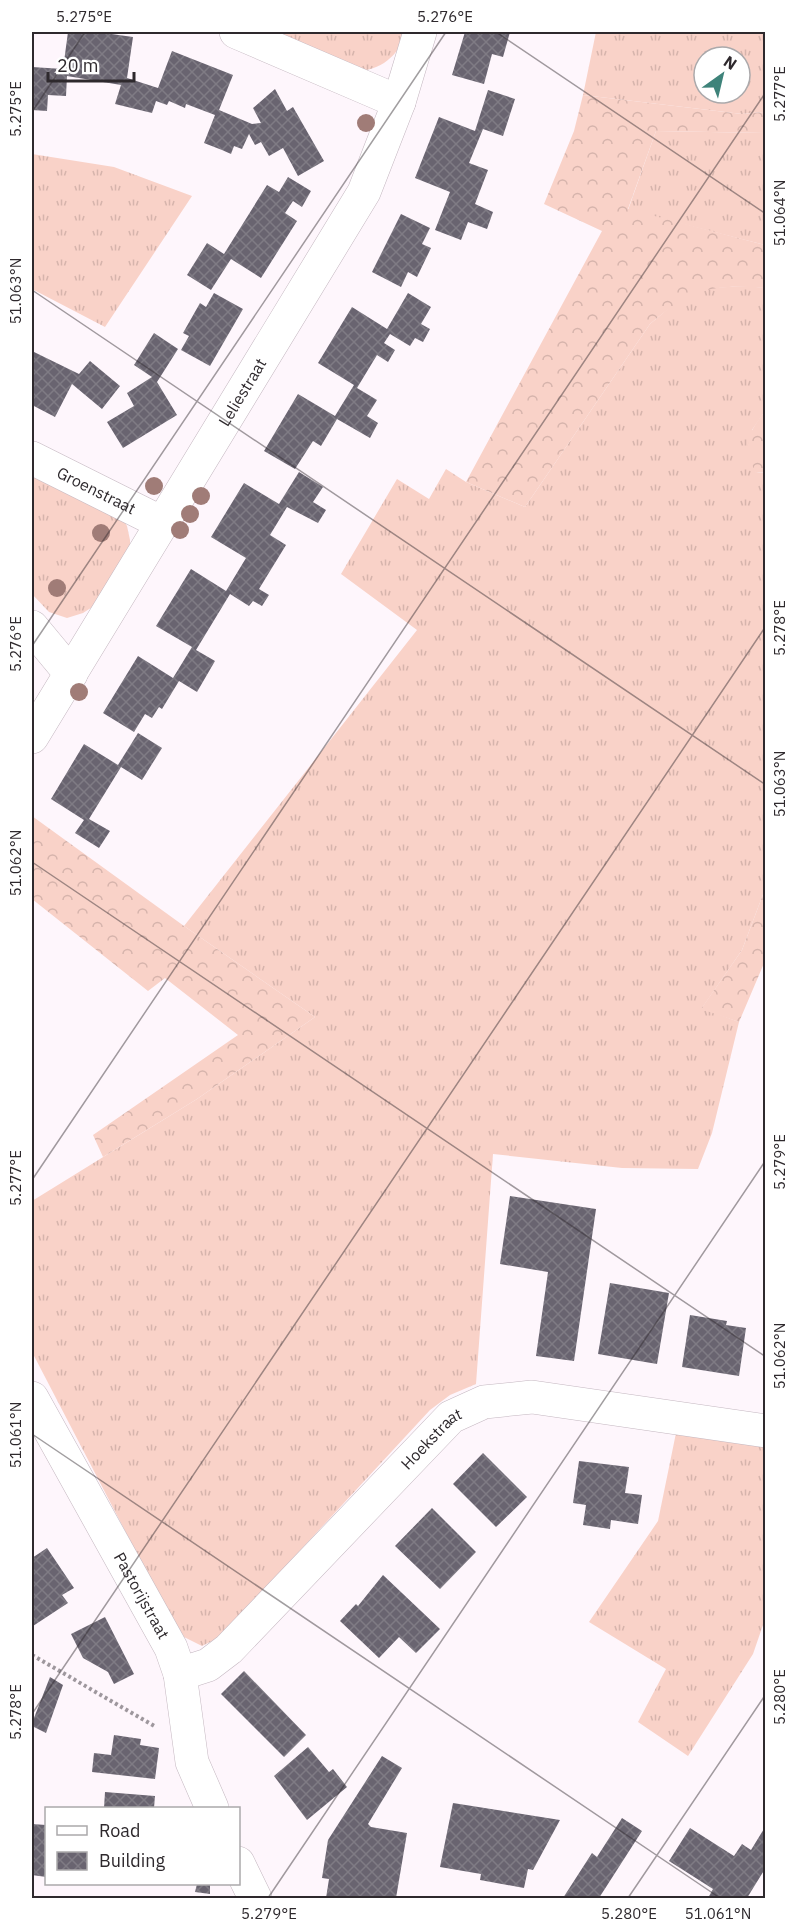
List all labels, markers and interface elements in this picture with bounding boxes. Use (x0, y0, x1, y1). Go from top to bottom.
text: 5.275°E (56, 7, 112, 26)
text: 5.276°E (417, 7, 473, 26)
scale bar (48, 45, 134, 83)
north arrow (692, 45, 752, 105)
text: N (720, 51, 741, 74)
text: 20 m (57, 54, 99, 77)
text: 5.277°E (770, 66, 789, 122)
text: 5.275°E (6, 81, 25, 137)
text: 51.064°N (770, 180, 789, 246)
text: 51.063°N (6, 258, 25, 324)
street label: Leliestraat (214, 354, 270, 429)
street label: Groenstraat (54, 462, 139, 518)
text: 5.278°E (770, 600, 789, 656)
text: 5.276°E (6, 616, 25, 672)
text: 51.063°N (770, 751, 789, 817)
text: 51.062°N (6, 830, 25, 896)
text: 5.279°E (770, 1134, 789, 1190)
text: 5.277°E (6, 1150, 25, 1206)
text: 51.062°N (770, 1323, 789, 1389)
text: 51.061°N (6, 1402, 25, 1468)
street label: Hoekstraat (396, 1403, 465, 1473)
street label: Pastorijstraat (110, 1549, 174, 1642)
text: 5.280°E (770, 1669, 789, 1725)
text: 5.278°E (6, 1684, 25, 1740)
legend (45, 1807, 240, 1885)
text: Road (99, 1819, 140, 1842)
text: Building (99, 1849, 166, 1872)
text: 5.279°E (241, 1904, 297, 1923)
text: 5.280°E (601, 1904, 657, 1923)
text: 51.061°N (685, 1904, 751, 1923)

